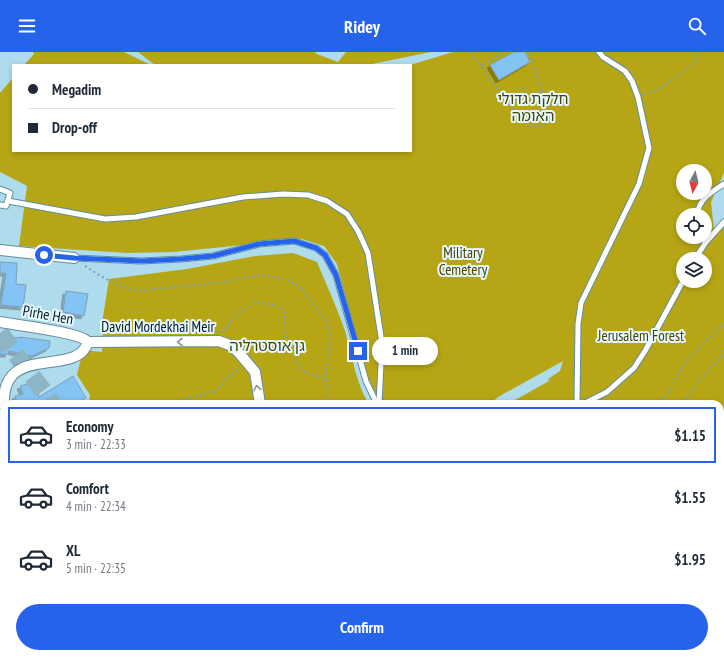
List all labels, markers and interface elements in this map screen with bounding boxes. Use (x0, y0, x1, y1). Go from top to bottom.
icon: menu (16, 15, 38, 37)
text: Ridey (344, 15, 380, 38)
icon: search (686, 15, 708, 37)
text: Megadim (52, 80, 101, 99)
park label: חלקת גדולי האומה (497, 89, 569, 125)
text: Drop-off (52, 118, 97, 137)
north arrow (676, 164, 712, 200)
map controls (676, 164, 712, 288)
button: locate (676, 208, 712, 244)
park label: Military Cemetery (439, 243, 488, 279)
route start (35, 246, 53, 264)
button: layers (676, 252, 712, 288)
street label: Pirhe Hen (21, 301, 75, 328)
street label: David Mordekhai Meir (101, 317, 216, 336)
park label: Jerusalem Forest (597, 326, 684, 345)
park label: גן אוסטרליה (229, 336, 305, 355)
callout: 1 min (372, 337, 438, 365)
one-way arrow (177, 338, 183, 346)
route end (349, 342, 367, 360)
text: 1 min (392, 342, 418, 359)
one-way arrow (253, 385, 262, 391)
icon: car (18, 417, 54, 453)
text: Economy (66, 417, 114, 436)
text: $1.15 (674, 426, 706, 445)
text: 3 min · 22:33 (66, 436, 126, 453)
icon: car (18, 479, 54, 515)
text: Comfort (66, 479, 109, 498)
text: $1.55 (674, 488, 706, 507)
text: 4 min · 22:34 (66, 498, 126, 515)
icon: car (18, 541, 54, 577)
text: XL (66, 541, 80, 560)
text: $1.95 (674, 550, 706, 569)
text: 5 min · 22:35 (66, 560, 126, 577)
button: Confirm (16, 604, 708, 650)

